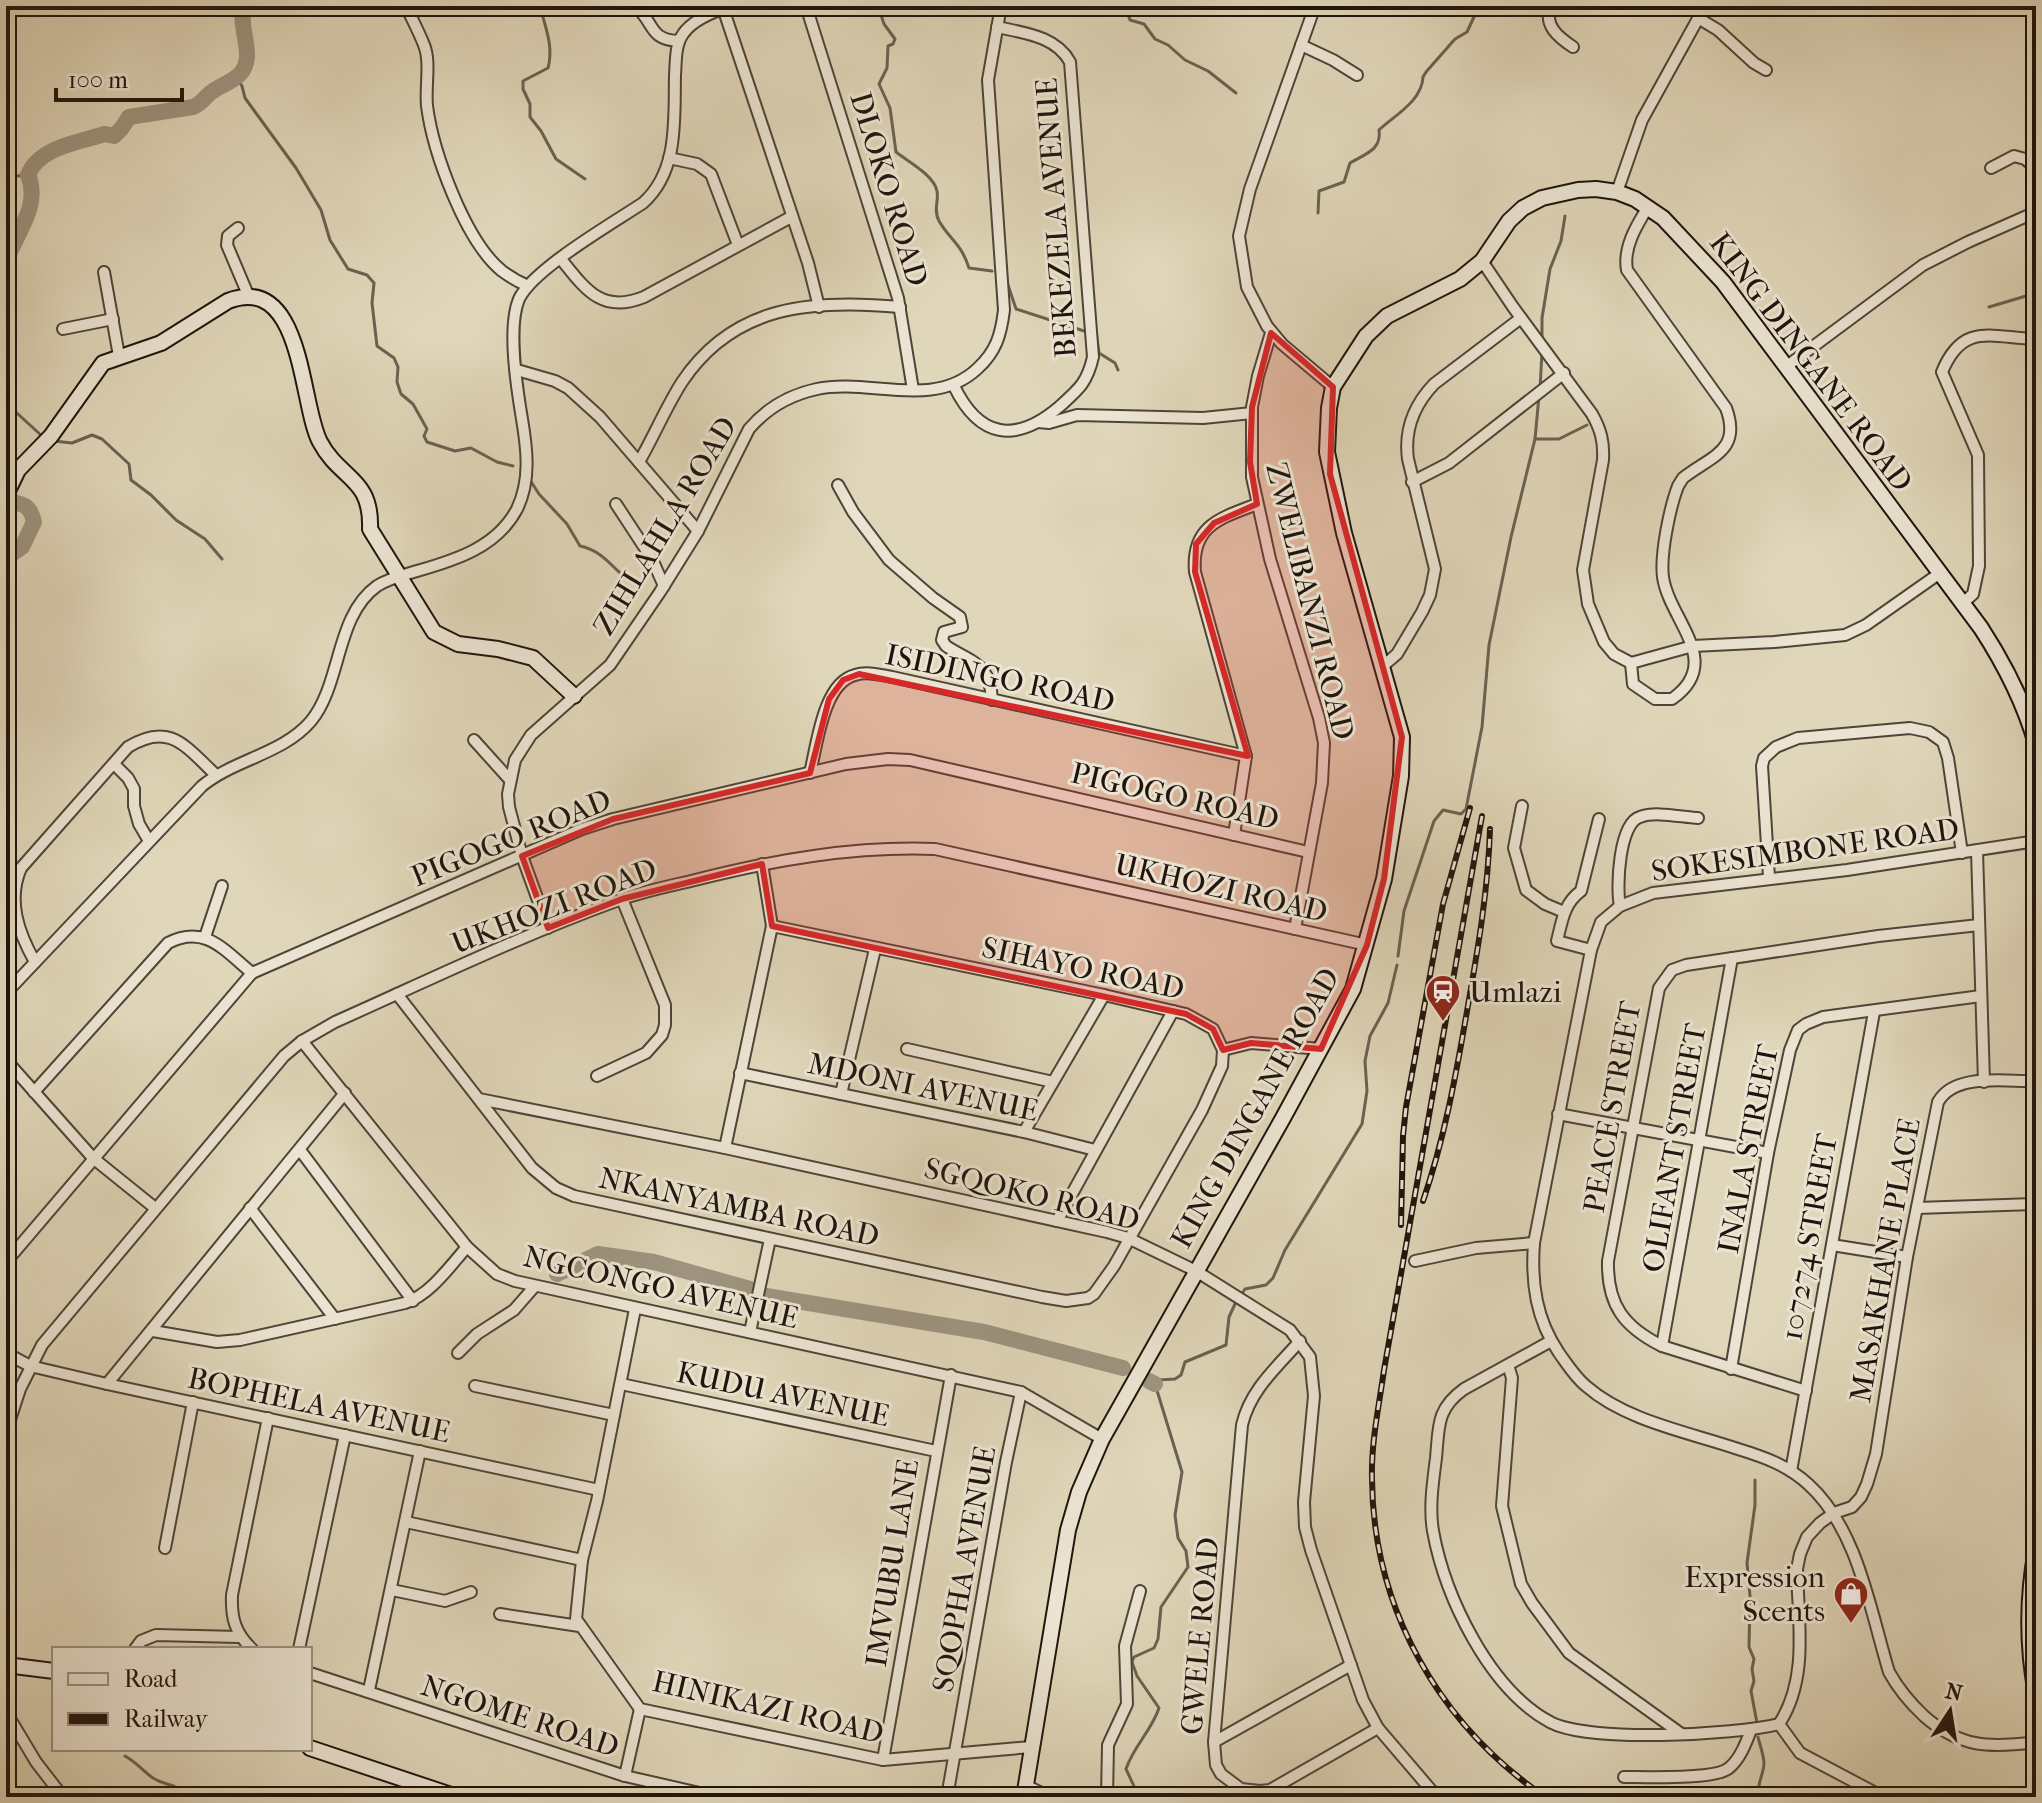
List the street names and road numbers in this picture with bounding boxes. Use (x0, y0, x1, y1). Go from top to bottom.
street label: BEKEZELA AVENUE (1029, 77, 1084, 359)
street label: DLOKO ROAD (842, 88, 935, 290)
street label: KING DINGANE ROAD (1702, 226, 1919, 499)
street label: ZIHLAHLA ROAD (586, 411, 744, 642)
street label: ZWELIBANZI ROAD (1258, 459, 1361, 743)
street label: ISIDINGO ROAD (882, 637, 1118, 720)
street label: PIGOGO ROAD (1068, 756, 1282, 837)
street label: PIGOGO ROAD (406, 782, 616, 894)
street label: SOKESIMBONE ROAD (1649, 812, 1961, 889)
street label: UKHOZI ROAD (1111, 847, 1331, 930)
street label: UKHOZI ROAD (447, 851, 662, 962)
street label: SIHAYO ROAD (979, 930, 1187, 1007)
street label: KING DINGANE ROAD (1164, 962, 1347, 1254)
street label: PEACE STREET (1577, 998, 1648, 1216)
street label: OLIFANT STREET (1635, 1020, 1714, 1275)
street label: INALA STREET (1711, 1041, 1786, 1257)
street label: MDONI AVENUE (805, 1046, 1041, 1129)
street label: MASAKHANE PLACE (1843, 1115, 1928, 1405)
street label: 107274 STREET (1774, 1130, 1845, 1343)
street label: SGQOKO ROAD (921, 1151, 1143, 1238)
street label: NKANYAMBA ROAD (596, 1161, 882, 1254)
street label: NGCONGO AVENUE (520, 1239, 802, 1336)
street label: KUDU AVENUE (673, 1355, 893, 1434)
street label: BOPHELA AVENUE (185, 1361, 453, 1450)
street label: SQOPHA AVENUE (926, 1443, 1003, 1695)
street label: IMVUBU LANE (859, 1457, 926, 1670)
street label: GWELE ROAD (1174, 1536, 1227, 1736)
street label: HINIKAZI ROAD (649, 1664, 887, 1751)
street label: NGOME ROAD (417, 1668, 623, 1765)

